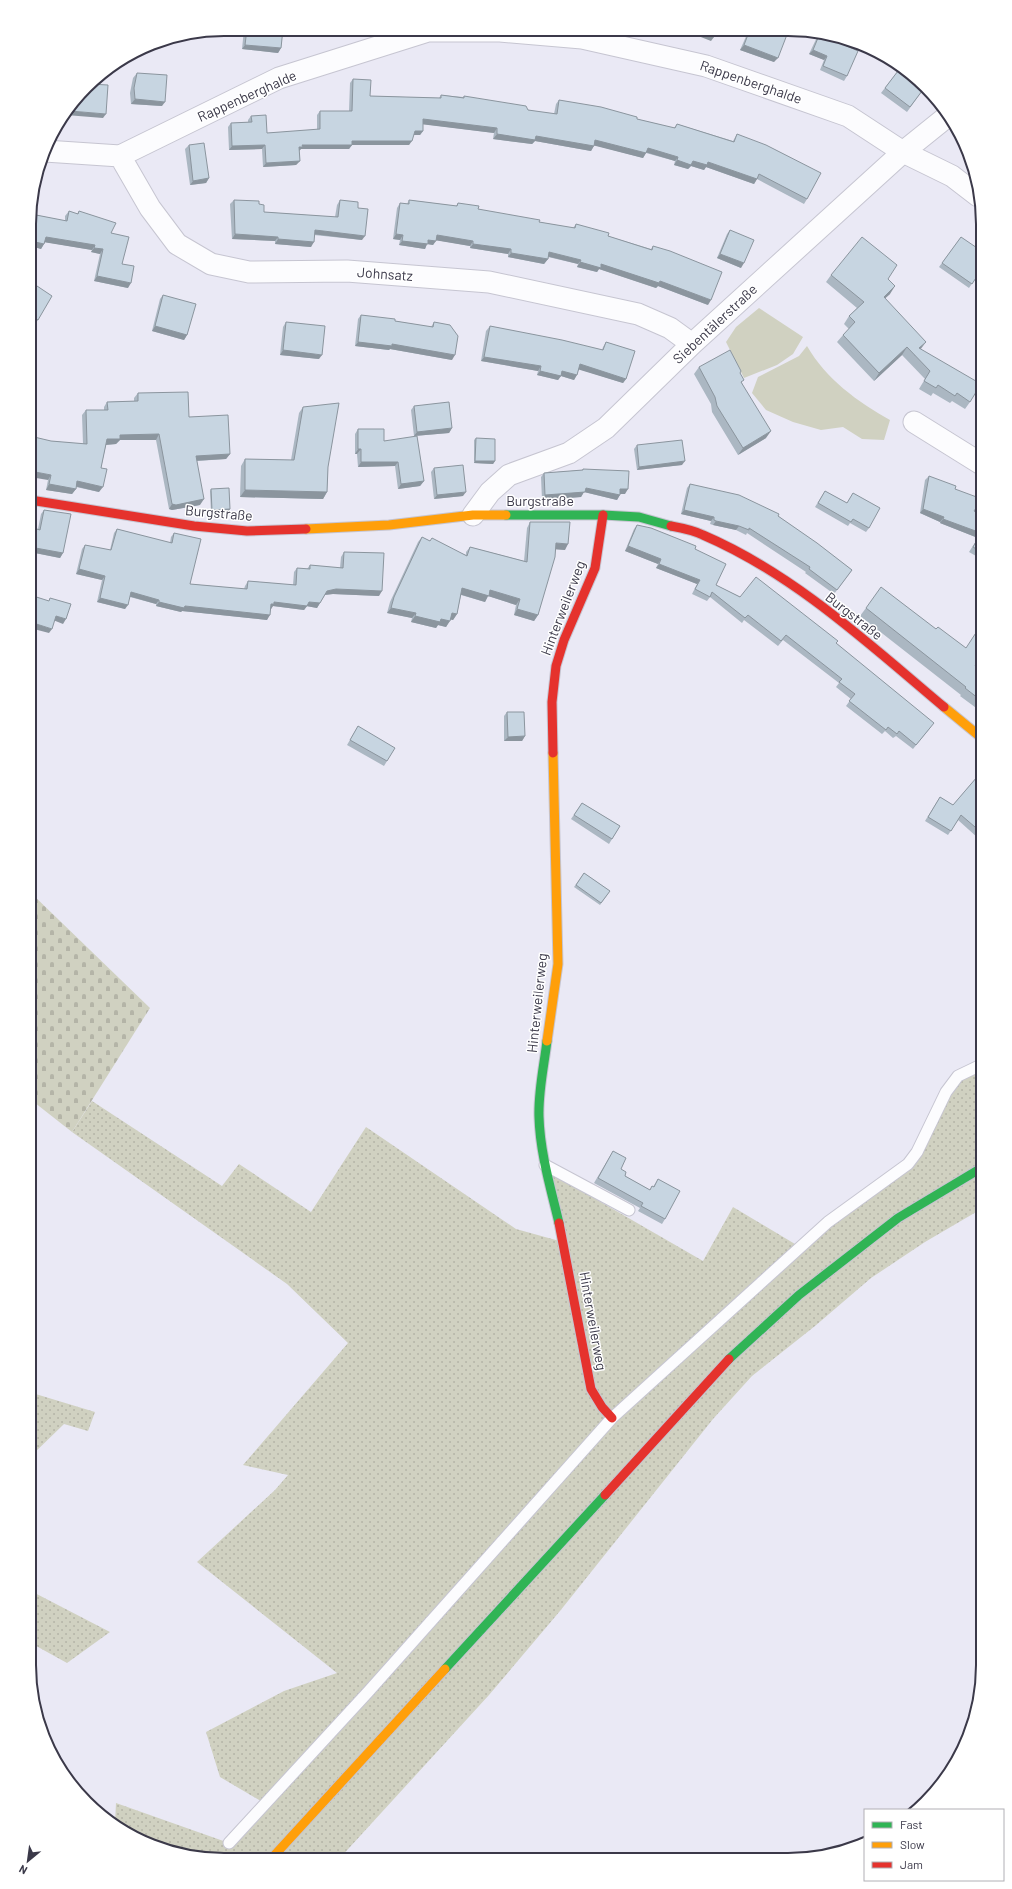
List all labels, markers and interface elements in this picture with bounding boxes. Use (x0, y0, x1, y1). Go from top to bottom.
street label: Rappenberghalde (698, 56, 804, 107)
street label: Rappenberghalde (195, 66, 299, 125)
street label: Johnsatz (357, 263, 414, 284)
street label: Siebentälerstraße (669, 280, 760, 367)
street label: Burgstraße (506, 492, 574, 509)
street label: Burgstraße (185, 501, 254, 524)
street label: Hinterweilerweg (537, 558, 588, 658)
street label: Burgstraße (822, 588, 886, 643)
street label: Hinterweilerweg (523, 952, 550, 1054)
street label: Hinterweilerweg (576, 1270, 611, 1372)
legend (864, 1809, 1004, 1881)
text: Fast (900, 1817, 923, 1831)
text: Slow (900, 1837, 925, 1851)
north arrow (8, 1841, 48, 1881)
text: Jam (900, 1857, 923, 1871)
text: N (17, 1863, 29, 1878)

